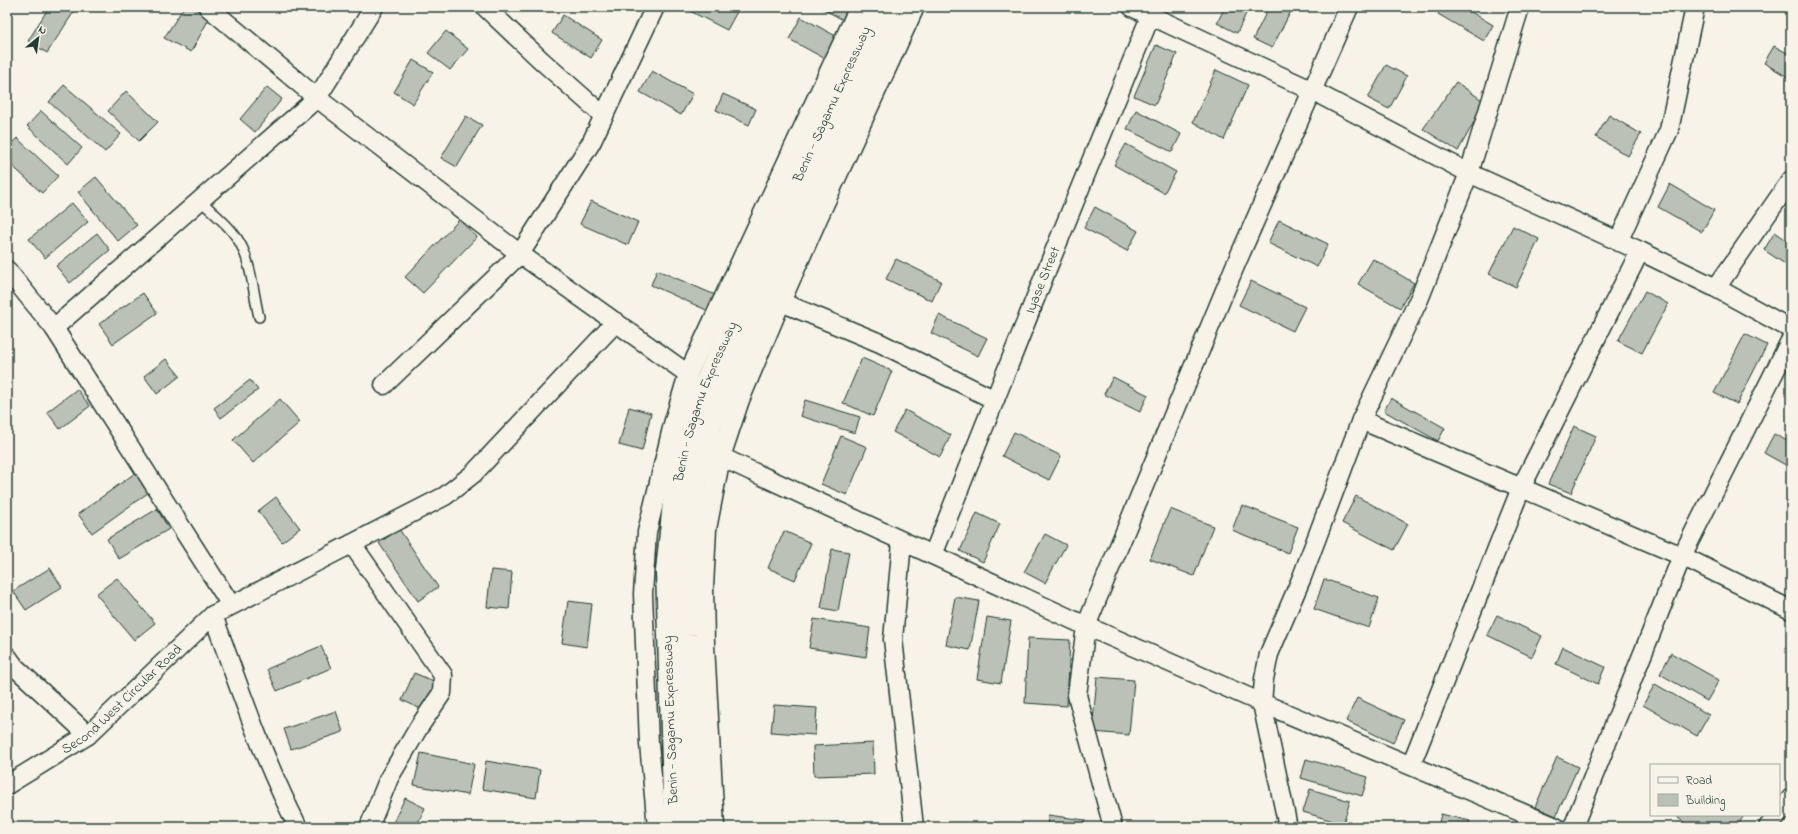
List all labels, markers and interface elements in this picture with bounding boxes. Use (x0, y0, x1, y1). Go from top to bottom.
north arrow (18, 18, 58, 58)
text: N (35, 21, 49, 39)
street label: Benin - Sagamu Expressway (787, 23, 877, 186)
street label: Iyase Street (1020, 243, 1066, 317)
street label: Benin - Sagamu Expressway (668, 318, 744, 485)
street label: Benin - Sagamu Expressway (658, 635, 685, 806)
street label: Second West Circular Road (57, 639, 187, 759)
legend (1650, 764, 1780, 816)
text: Road (1686, 772, 1712, 790)
text: Building (1685, 792, 1725, 811)

